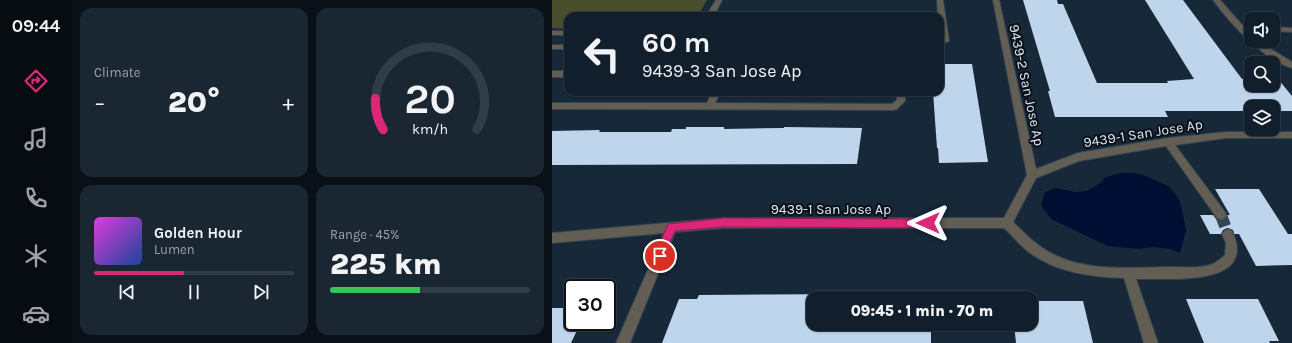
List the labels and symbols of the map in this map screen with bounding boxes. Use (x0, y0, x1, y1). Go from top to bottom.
street label: 9439-2 San Jose Ap (1005, 23, 1048, 148)
street label: 9439-1 San Jose Ap (1082, 116, 1204, 151)
street label: 9439-1 San Jose Ap (771, 201, 891, 218)
position arrow (907, 202, 949, 244)
pin (643, 239, 677, 273)
speed limit sign: 30 (564, 279, 616, 331)

